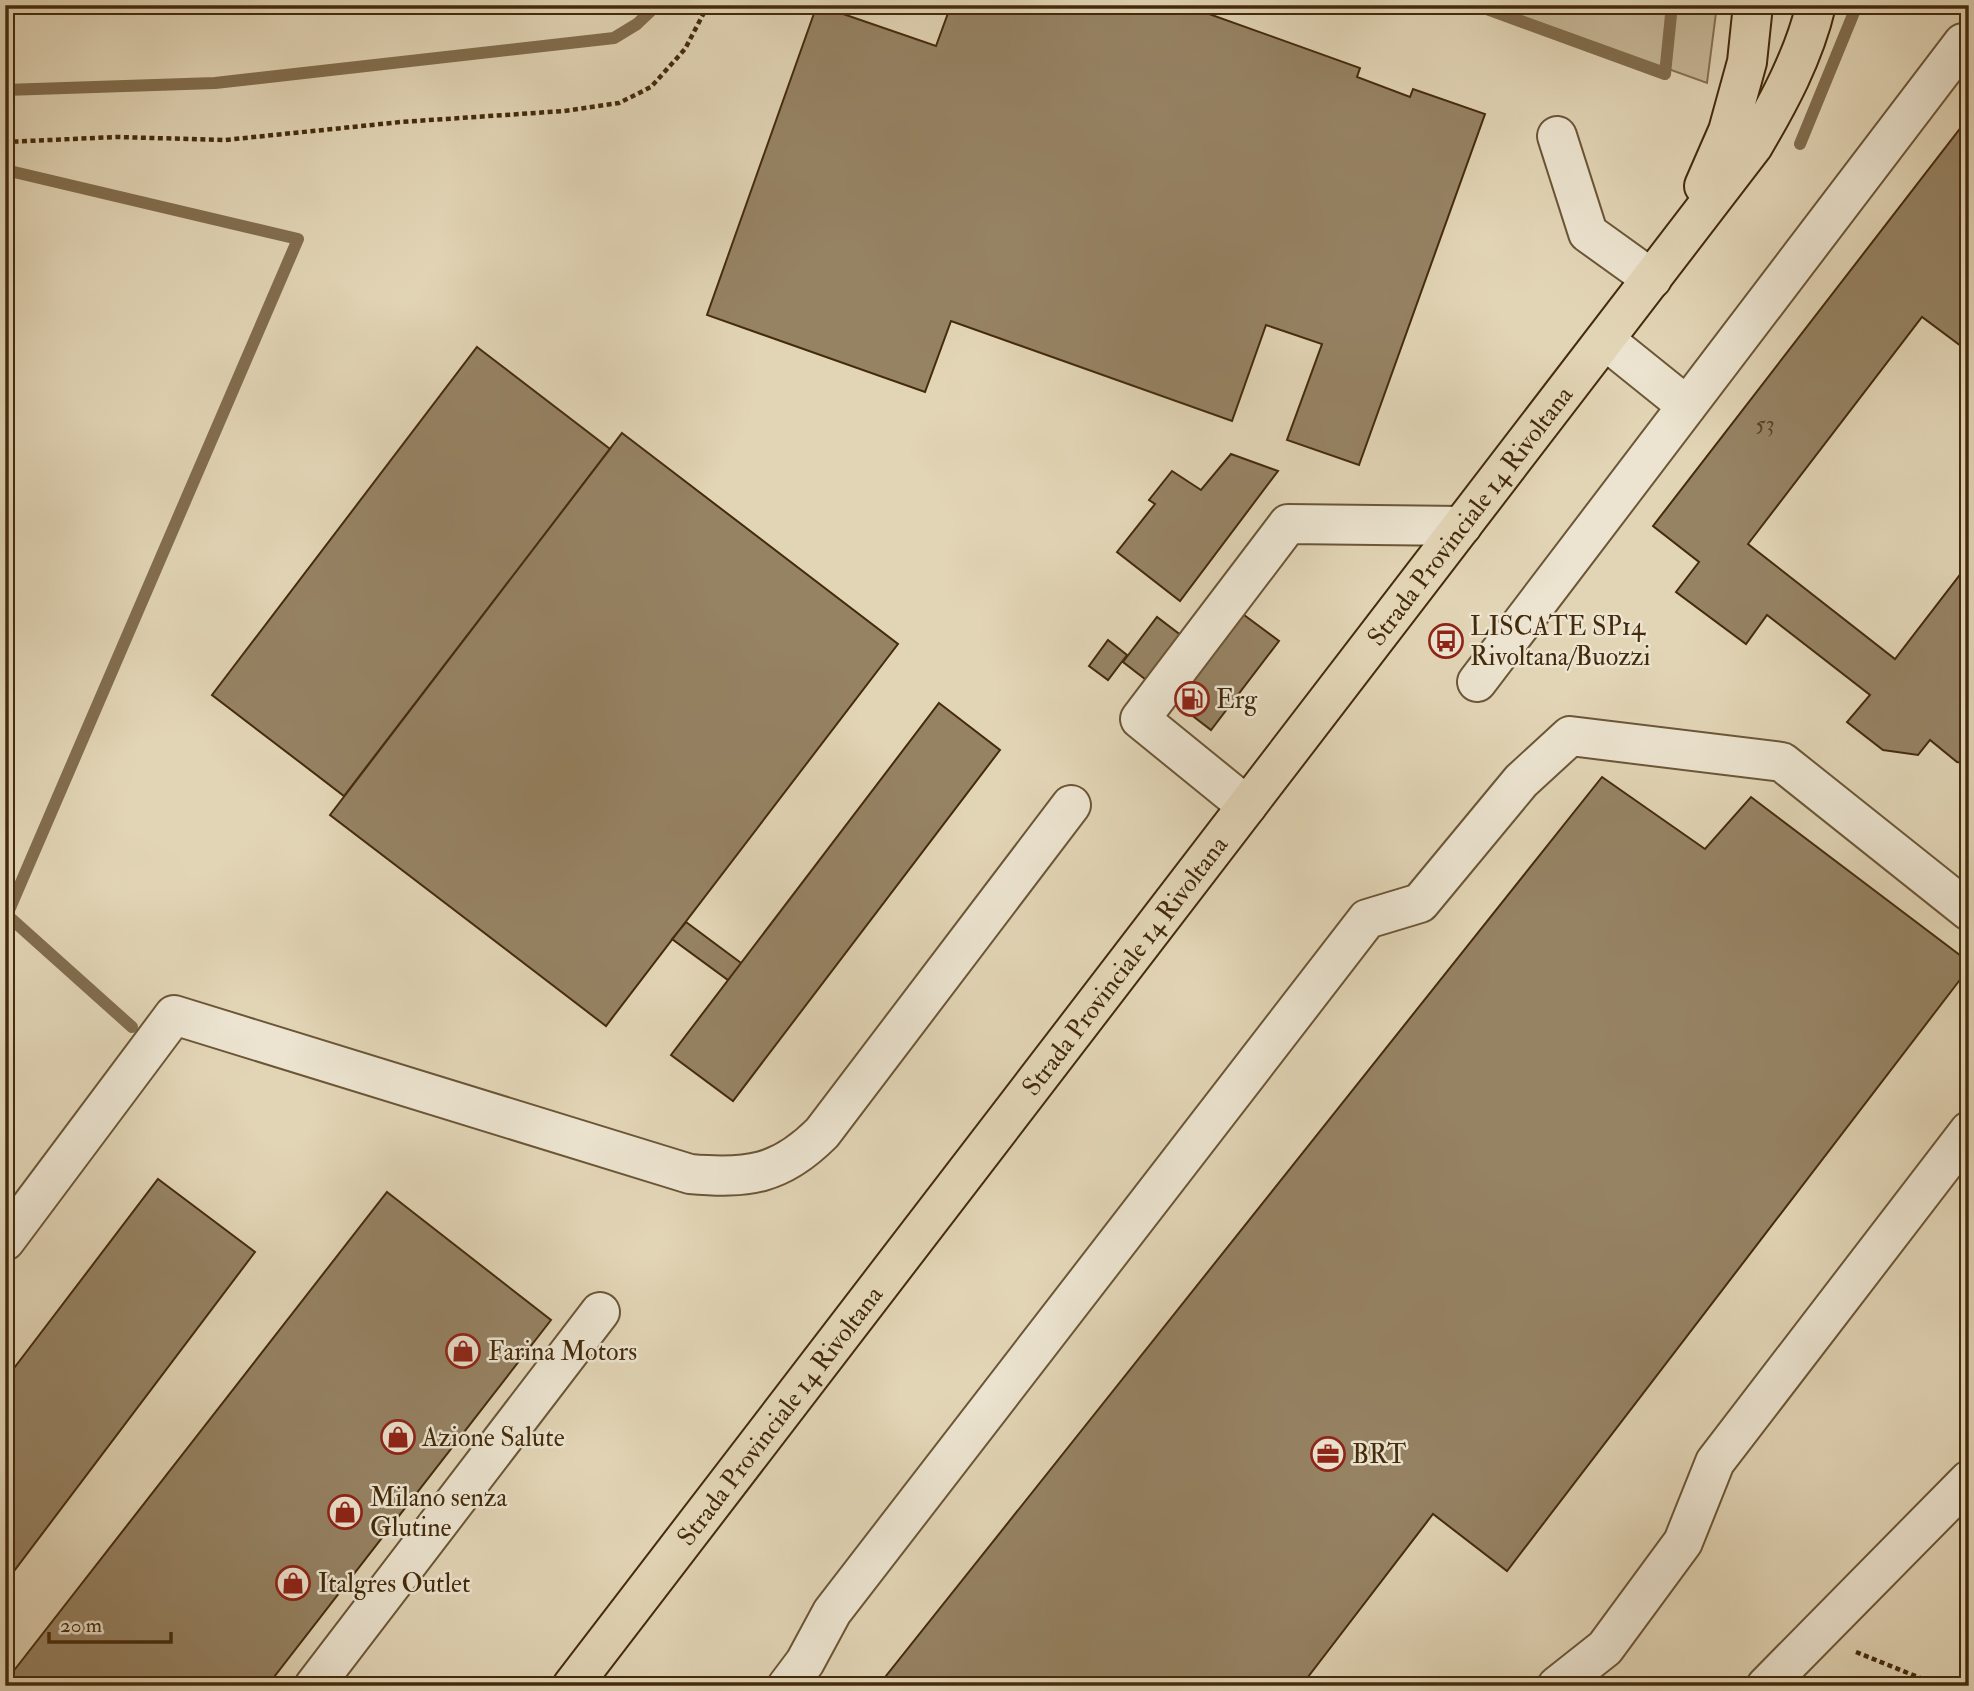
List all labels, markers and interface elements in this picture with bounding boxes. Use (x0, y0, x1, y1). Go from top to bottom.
street label: Strada Provinciale 14 Rivoltana (1361, 380, 1580, 653)
house number: 53 (1756, 409, 1774, 438)
place label: LISCATE SP14 Rivoltana/Buozzi (1470, 611, 1650, 673)
bus stop icon: LISCATE SP14 Rivoltana/Buozzi (1427, 622, 1465, 660)
fuel station icon: Erg (1173, 680, 1211, 718)
place label: Erg (1216, 684, 1258, 716)
street label: Strada Provinciale 14 Rivoltana (1016, 830, 1235, 1102)
street label: Strada Provinciale 14 Rivoltana (671, 1279, 890, 1552)
shop icon: Farina Motors (444, 1332, 482, 1370)
place label: Farina Motors (488, 1336, 637, 1368)
shop icon: Azione Salute (379, 1418, 417, 1456)
place label: Azione Salute (421, 1422, 565, 1454)
office icon: BRT (1309, 1435, 1347, 1473)
place label: BRT (1352, 1439, 1406, 1471)
place label: Milano senza Glutine (370, 1482, 508, 1544)
shop icon: Milano senza Glutine (326, 1493, 364, 1531)
shop icon: Italgres Outlet (274, 1564, 312, 1602)
place label: Italgres Outlet (318, 1568, 470, 1600)
scale bar (49, 1600, 172, 1644)
text: 20 m (60, 1612, 102, 1639)

